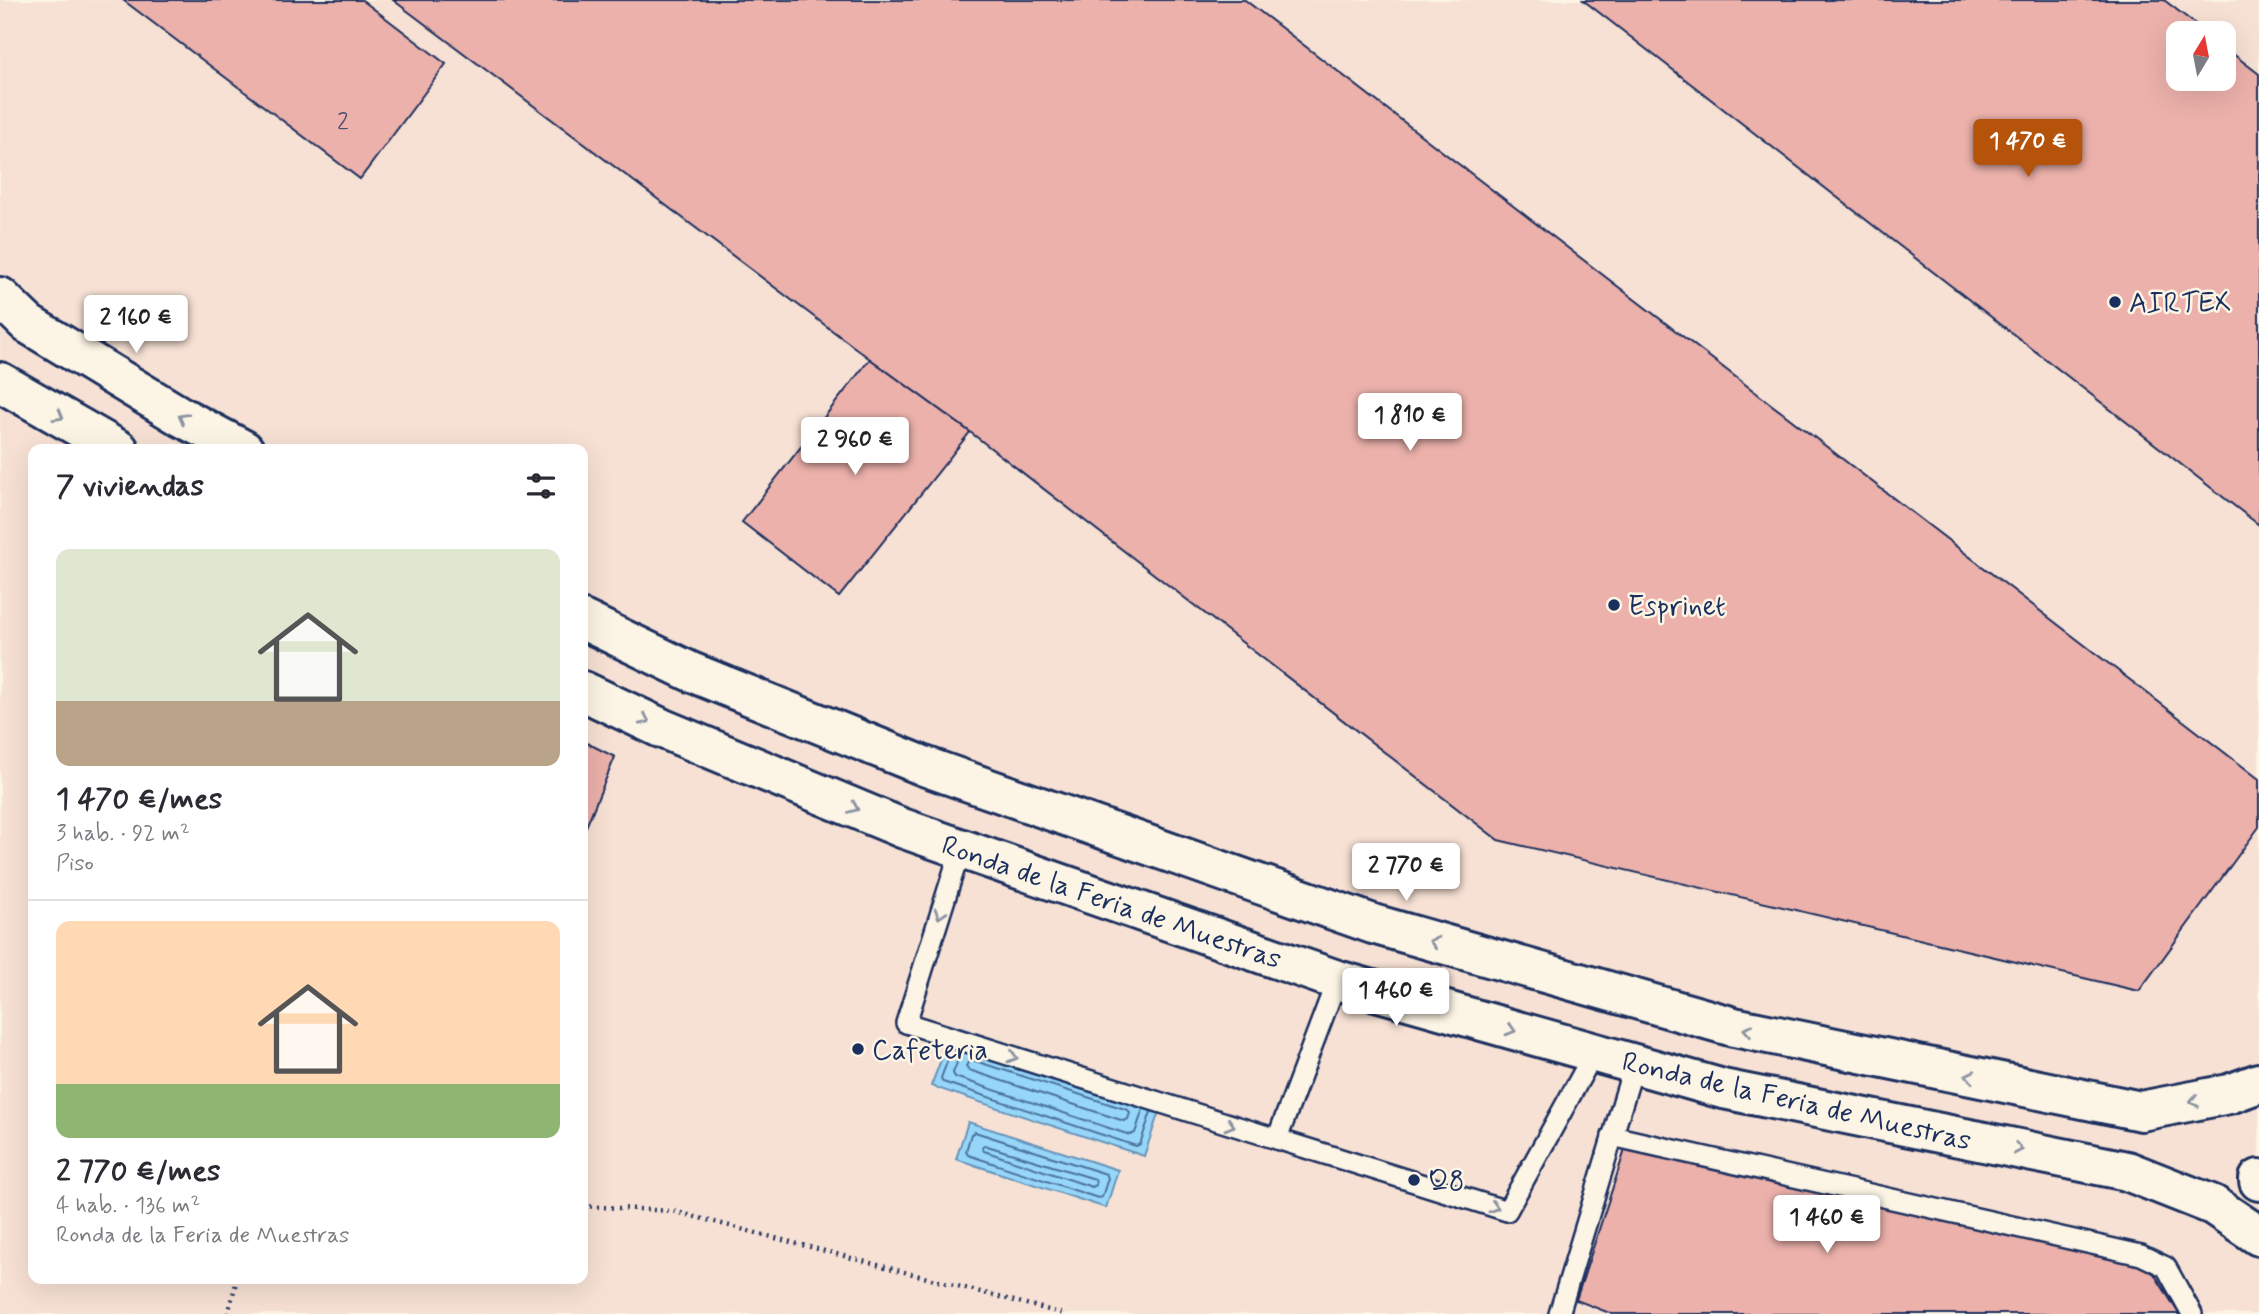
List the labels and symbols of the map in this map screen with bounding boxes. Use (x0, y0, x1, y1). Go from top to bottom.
north arrow (2166, 21, 2236, 91)
house number: 2 (337, 107, 349, 138)
pin: 1 470 € (1963, 120, 2093, 179)
place label: AIRTEX (2129, 286, 2232, 323)
marker: AIRTEX (2107, 294, 2123, 310)
pin: 2 160 € (71, 296, 201, 355)
pin: 1 810 € (1345, 393, 1475, 453)
one-way arrow (52, 408, 65, 421)
one-way arrow (178, 413, 191, 426)
pin: 2 960 € (790, 418, 920, 477)
place label: Esprinet (1628, 589, 1726, 626)
marker: Esprinet (1606, 597, 1622, 613)
one-way arrow (638, 712, 650, 726)
one-way arrow (847, 800, 860, 814)
street label: Ronda de la Feria de Muestras (936, 828, 1286, 979)
pin: 2 770 € (1341, 844, 1471, 903)
one-way arrow (934, 907, 949, 919)
one-way arrow (1429, 935, 1441, 950)
pin: 1 460 € (1331, 968, 1461, 1028)
one-way arrow (1504, 1021, 1516, 1036)
one-way arrow (1742, 1023, 1754, 1038)
place label: Cafeteria (872, 1033, 988, 1070)
marker: Cafeteria (850, 1041, 866, 1057)
street label: Ronda de la Feria de Muestras (1618, 1044, 1975, 1161)
one-way arrow (1006, 1049, 1019, 1063)
one-way arrow (1964, 1069, 1976, 1084)
one-way arrow (2188, 1093, 2200, 1108)
one-way arrow (1224, 1116, 1236, 1131)
one-way arrow (2012, 1141, 2024, 1156)
place label: Q8 (1428, 1164, 1465, 1201)
marker: Q8 (1406, 1172, 1422, 1188)
pin: 1 460 € (1762, 1196, 1892, 1255)
one-way arrow (1488, 1199, 1500, 1214)

